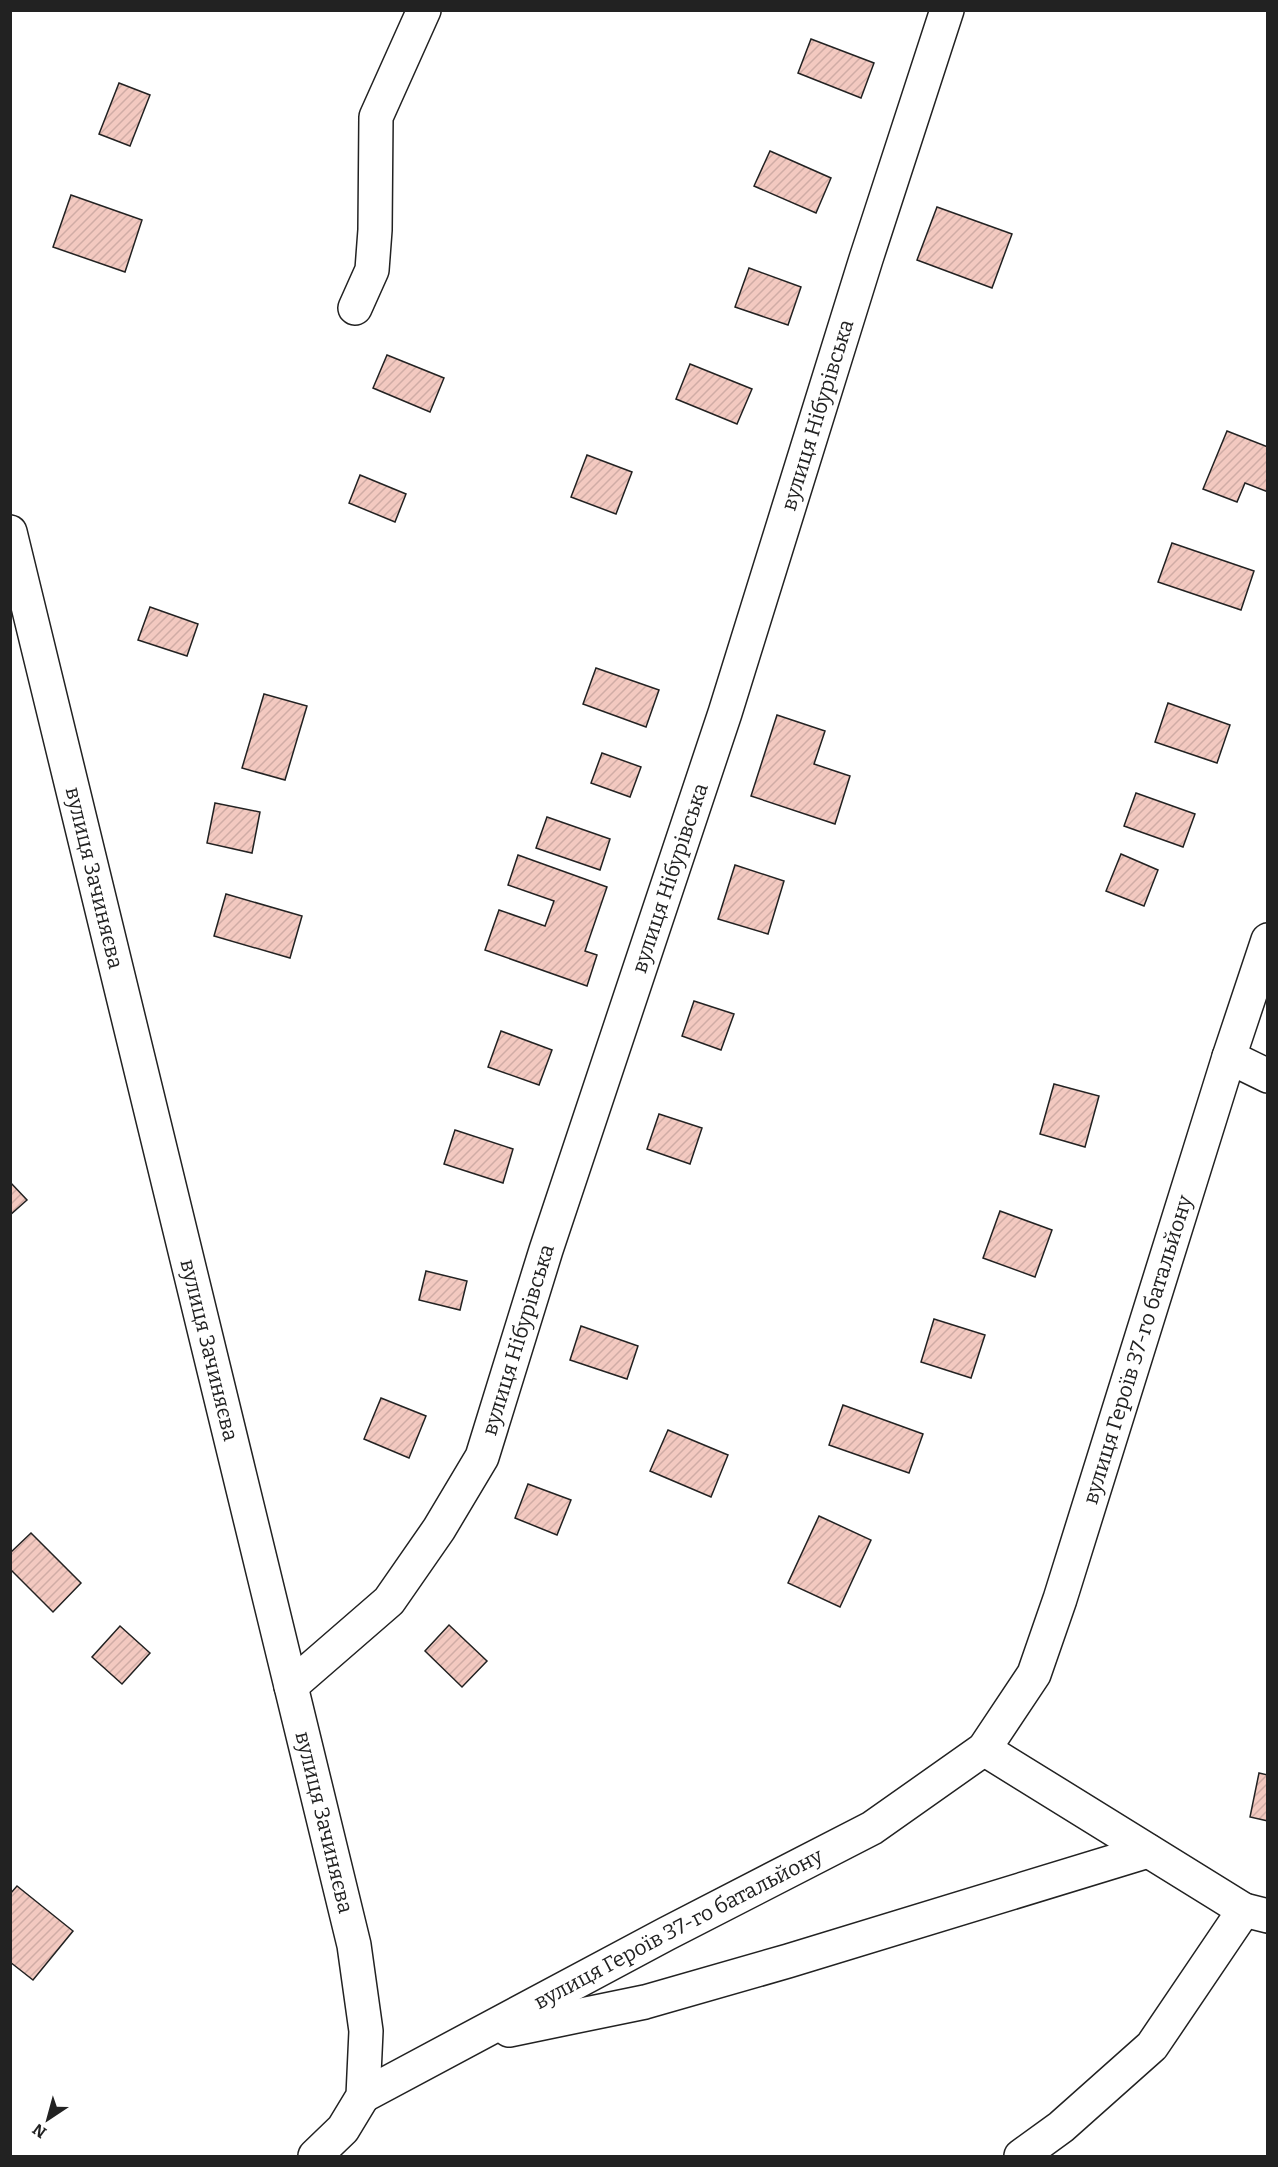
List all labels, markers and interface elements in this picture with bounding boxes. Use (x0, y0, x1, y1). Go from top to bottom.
street label: вулиця Нібурівська (776, 316, 860, 514)
street label: вулиця Нібурівська (626, 779, 714, 976)
street label: вулиця Зачиняєва (60, 784, 129, 972)
street label: вулиця Героїв 37-го батальйону (1077, 1191, 1198, 1507)
street label: вулиця Нібурівська (477, 1241, 560, 1438)
street label: вулиця Зачиняєва (175, 1257, 244, 1444)
street label: вулиця Зачиняєва (289, 1729, 359, 1916)
street label: вулиця Героїв 37-го батальйону (530, 1842, 828, 2015)
north arrow (18, 2089, 78, 2149)
text: N (29, 2119, 50, 2142)

